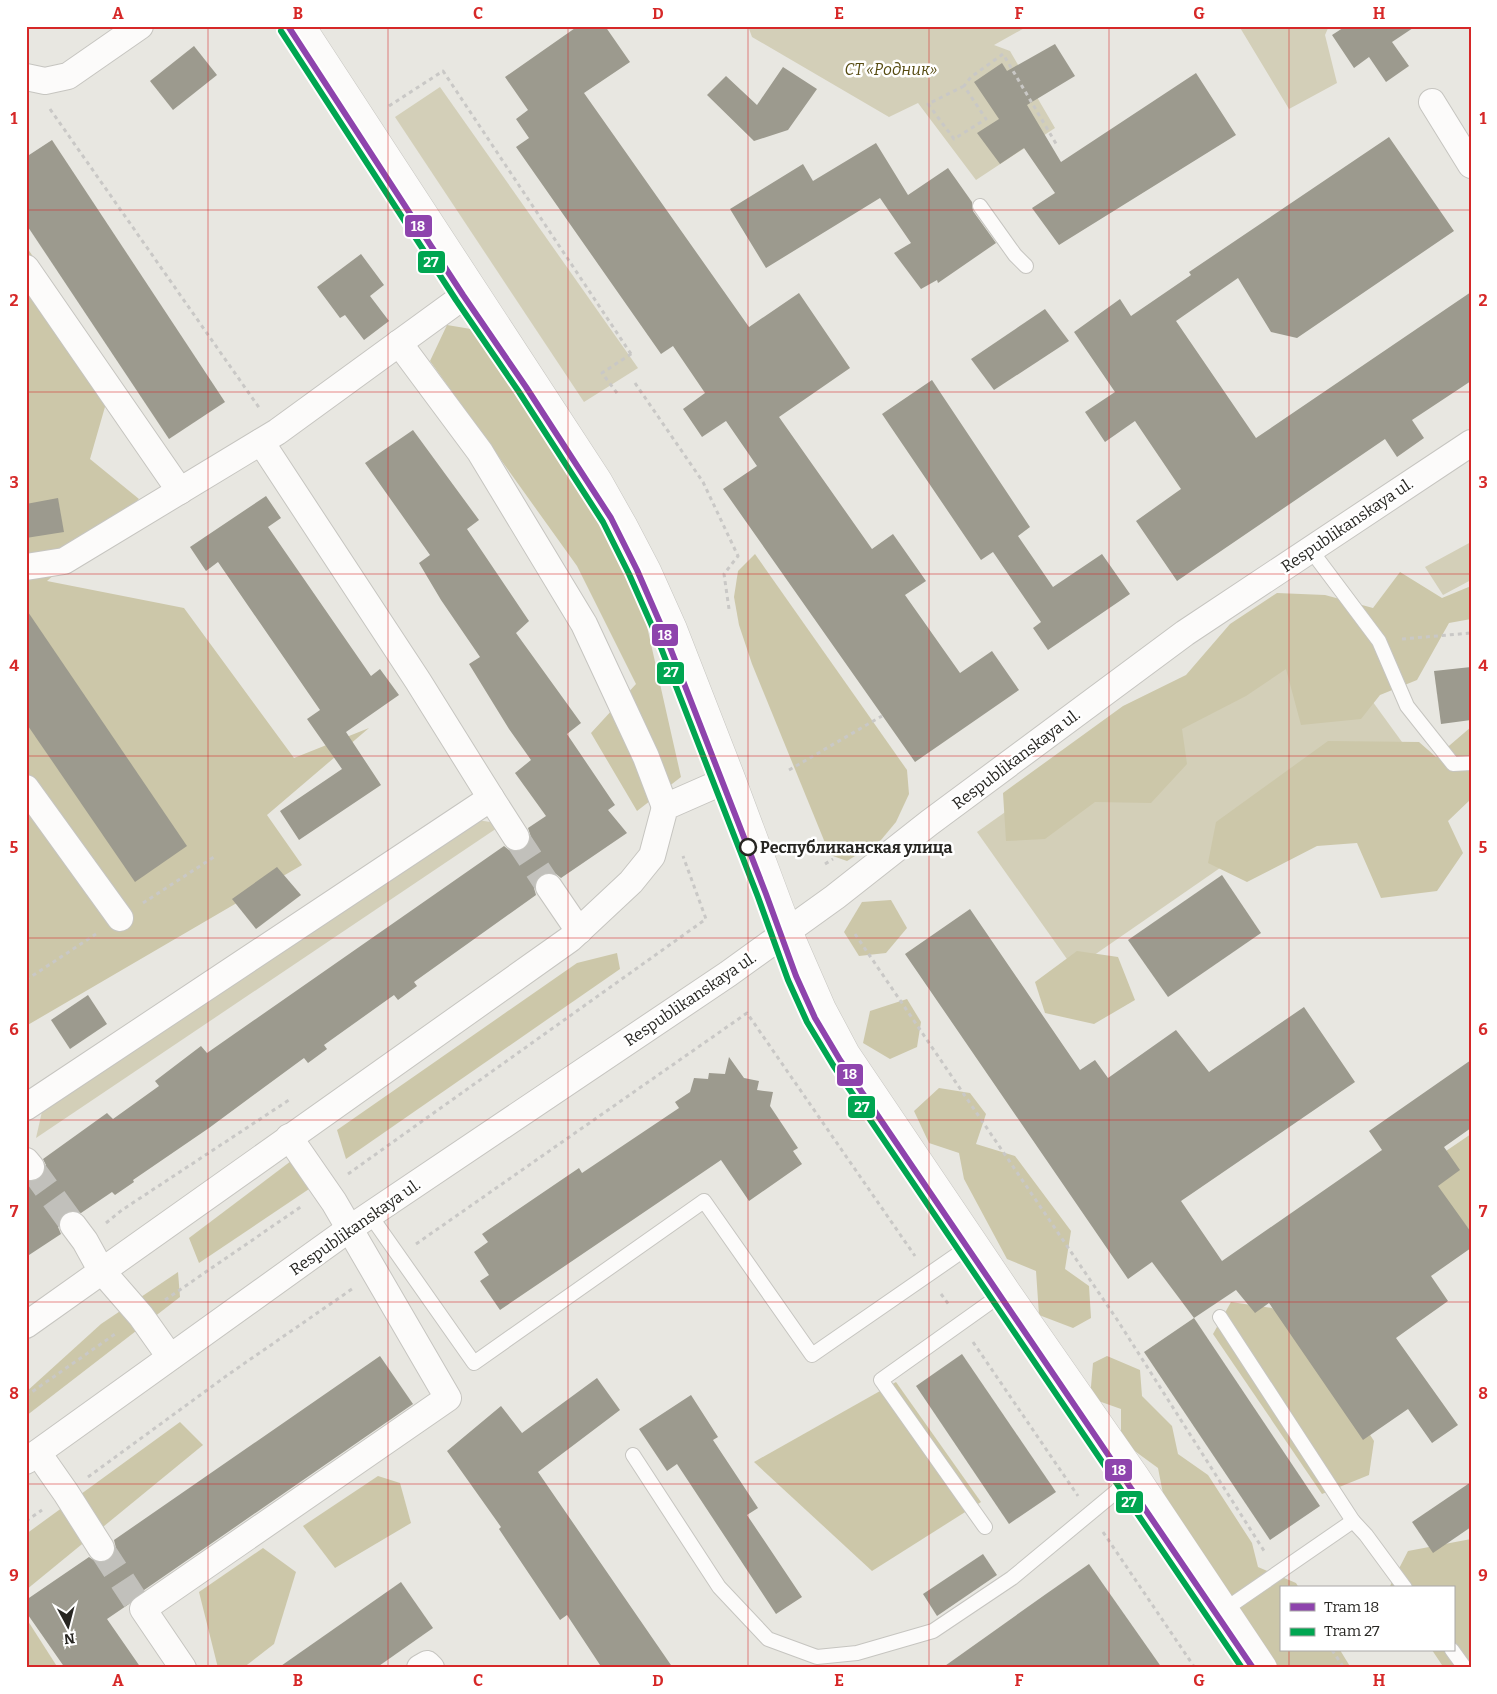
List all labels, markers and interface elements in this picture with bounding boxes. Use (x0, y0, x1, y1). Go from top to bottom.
text: A (112, 4, 124, 23)
text: B (293, 4, 303, 23)
text: C (473, 4, 483, 23)
text: D (652, 4, 664, 23)
text: E (834, 4, 844, 23)
text: F (1015, 4, 1024, 23)
text: G (1193, 4, 1205, 23)
text: H (1373, 4, 1386, 23)
park label: СТ «Родник» (845, 60, 937, 79)
text: 1 (11, 109, 18, 128)
text: 1 (1480, 109, 1487, 128)
line badge: 18 (404, 214, 433, 238)
text: 18 (411, 218, 425, 235)
line badge: 27 (417, 250, 446, 274)
text: 27 (423, 254, 439, 271)
text: 2 (9, 291, 19, 310)
text: 2 (1478, 291, 1488, 310)
text: 3 (9, 473, 19, 492)
text: 3 (1478, 473, 1488, 492)
street label: Respublikanskaya ul. (1278, 474, 1416, 576)
line badge: 18 (651, 623, 679, 647)
text: 18 (658, 627, 672, 644)
text: 4 (9, 656, 19, 675)
text: 4 (1478, 656, 1488, 675)
line badge: 27 (656, 661, 685, 685)
text: 27 (663, 664, 679, 681)
street label: Respublikanskaya ul. (949, 705, 1083, 813)
text: 5 (10, 838, 19, 857)
marker: Республиканская улица (739, 838, 757, 856)
place label: Республиканская улица (760, 838, 953, 857)
text: 5 (1479, 838, 1488, 857)
street label: Respublikanskaya ul. (621, 948, 759, 1050)
text: 6 (9, 1020, 19, 1039)
text: 6 (1478, 1020, 1488, 1039)
line badge: 18 (836, 1063, 864, 1087)
text: 18 (843, 1066, 857, 1083)
line badge: 27 (847, 1095, 876, 1119)
text: 27 (854, 1099, 870, 1116)
street label: Respublikanskaya ul. (286, 1175, 424, 1279)
text: 7 (10, 1202, 19, 1221)
text: 7 (1479, 1202, 1488, 1221)
text: 8 (9, 1384, 19, 1403)
text: 8 (1478, 1384, 1488, 1403)
line badge: 18 (1104, 1458, 1133, 1482)
text: 18 (1112, 1462, 1126, 1479)
line badge: 27 (1115, 1490, 1144, 1514)
text: 27 (1121, 1494, 1137, 1511)
text: 9 (9, 1566, 19, 1585)
text: 9 (1478, 1566, 1488, 1585)
legend (1280, 1586, 1454, 1652)
text: Tram 18 (1324, 1598, 1379, 1616)
north arrow (42, 1602, 92, 1652)
text: Tram 27 (1324, 1622, 1380, 1640)
text: N (63, 1629, 76, 1648)
text: A (112, 1671, 124, 1690)
text: B (293, 1671, 303, 1690)
text: C (473, 1671, 483, 1690)
text: D (652, 1671, 664, 1690)
text: E (834, 1671, 844, 1690)
text: F (1015, 1671, 1024, 1690)
text: G (1193, 1671, 1205, 1690)
text: H (1373, 1671, 1386, 1690)

